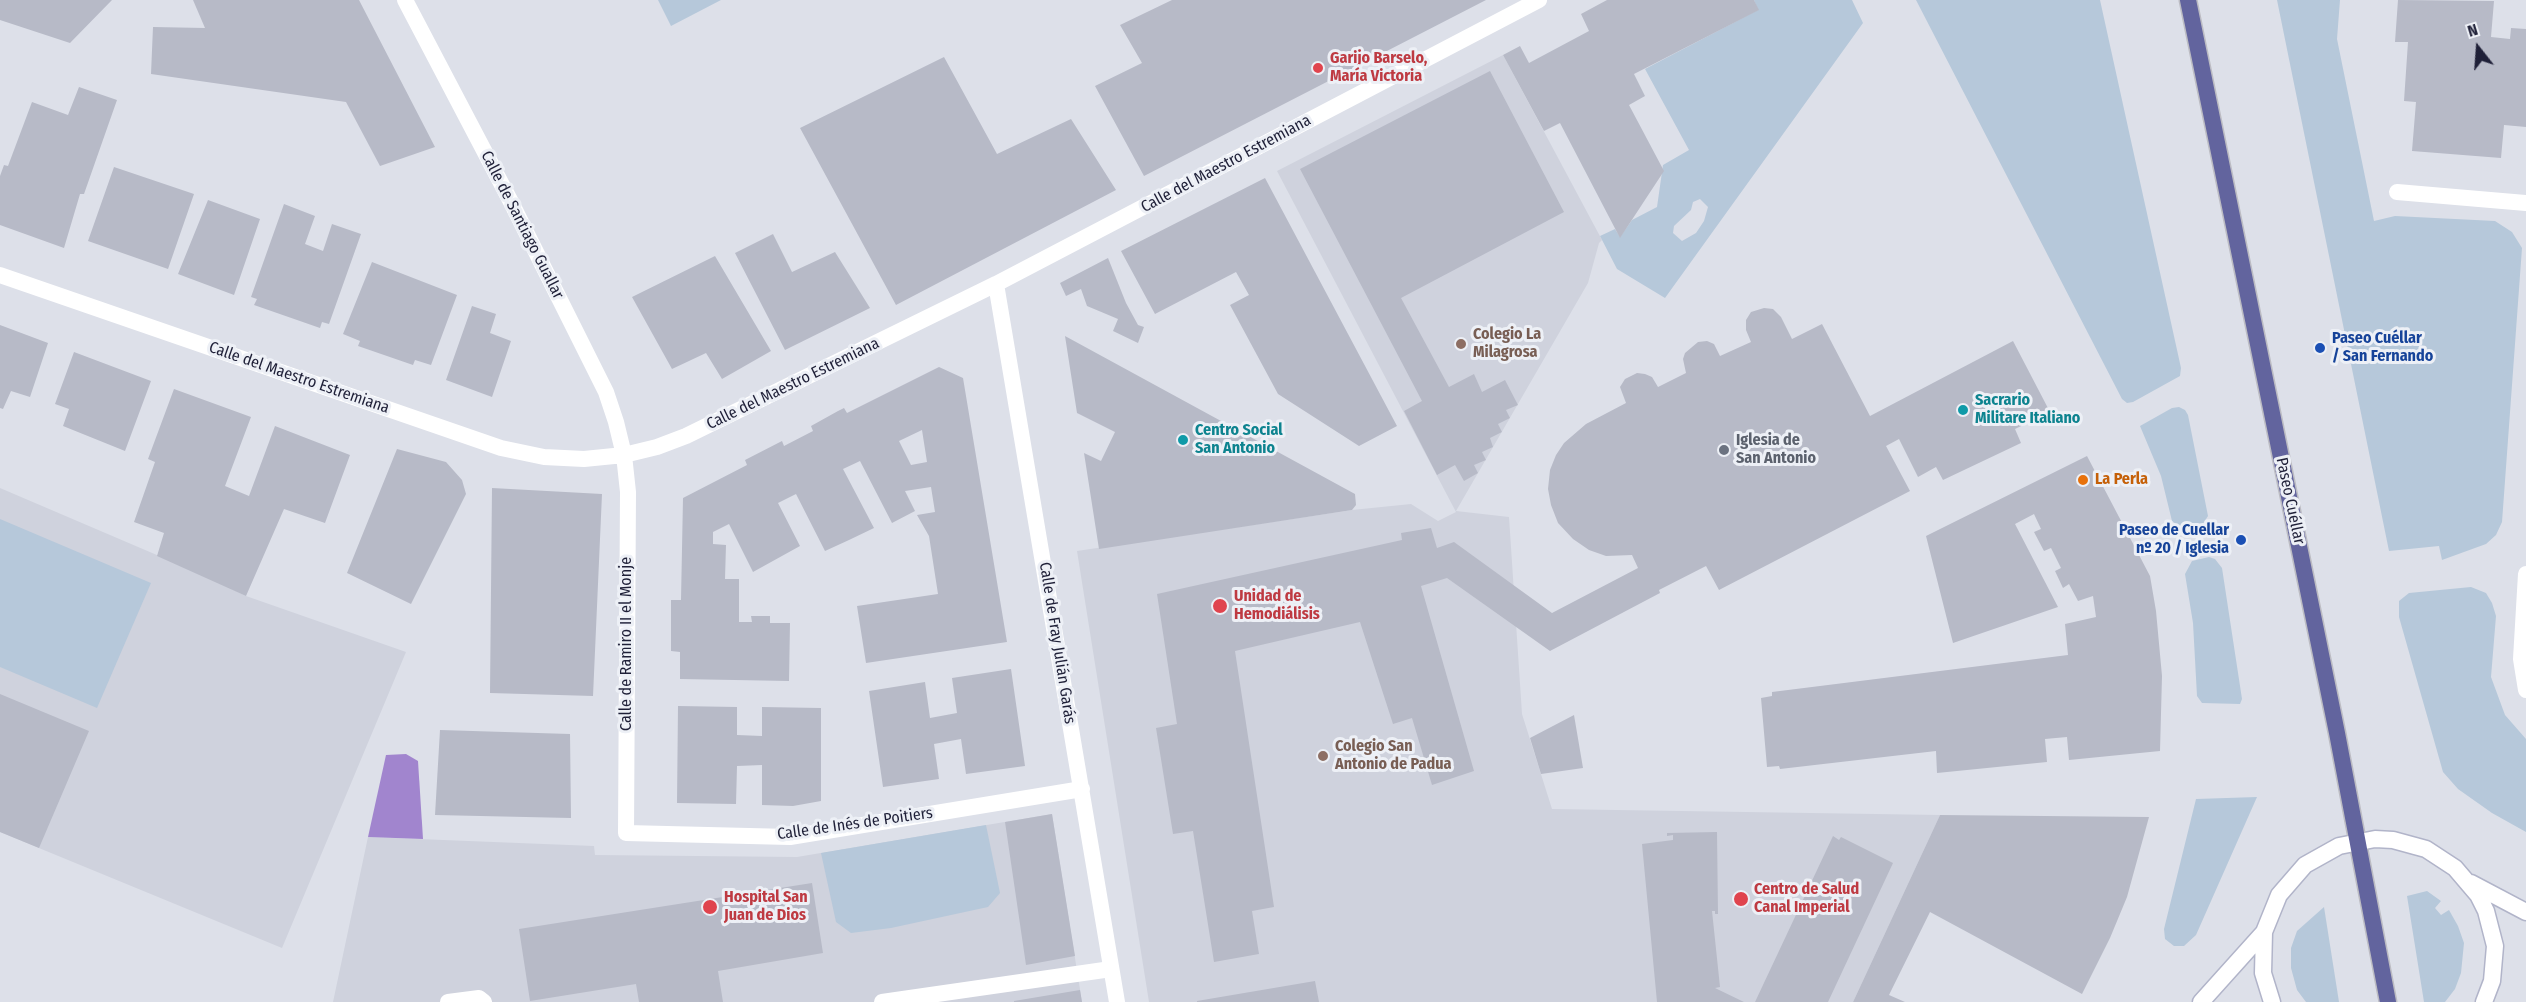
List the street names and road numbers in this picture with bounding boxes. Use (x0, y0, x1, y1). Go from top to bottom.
street label: Calle del Maestro Estremiana (1138, 111, 1314, 217)
street label: Calle de Santiago Guallar (476, 148, 568, 302)
street label: Calle del Maestro Estremiana (704, 334, 882, 434)
street label: Calle del Maestro Estremiana (206, 338, 392, 418)
street label: Paseo Cuéllar (2271, 456, 2309, 546)
street label: Calle de Ramiro II el Monje (617, 557, 637, 731)
street label: Calle de Fray Julián Garás (1035, 561, 1079, 725)
street label: Calle de Inés de Poitiers (776, 804, 934, 844)

